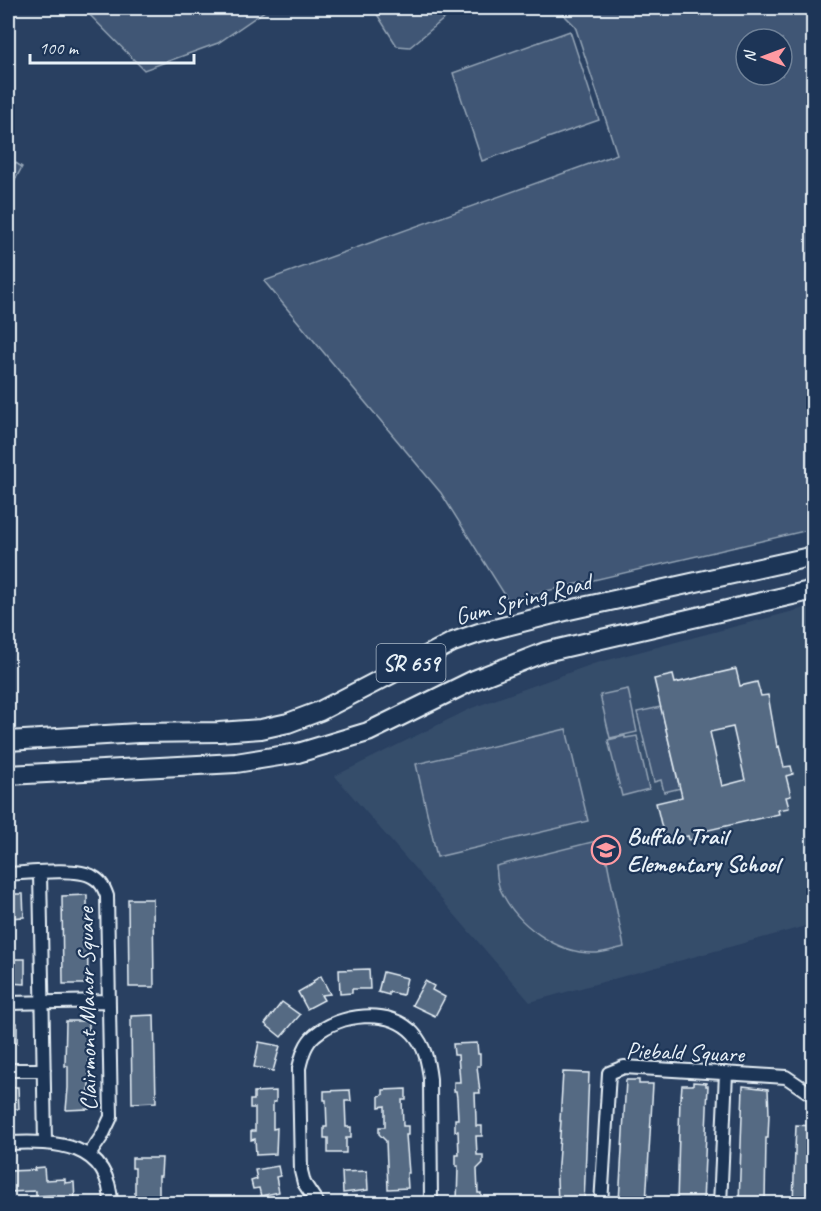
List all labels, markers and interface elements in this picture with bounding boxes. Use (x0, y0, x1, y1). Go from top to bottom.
scale bar (30, 27, 194, 65)
north arrow (734, 27, 794, 87)
text: 100 m (39, 37, 80, 59)
text: N (740, 49, 760, 62)
street label: Gum Spring Road (452, 565, 598, 632)
road number: SR 659 (376, 644, 446, 682)
place label: Buffalo Trail Elementary School (627, 821, 784, 879)
school or university icon: Buffalo Trail Elementary School (590, 834, 622, 866)
street label: Clairmont Manor Square (70, 905, 104, 1111)
street label: Piebald Square (625, 1035, 747, 1069)

